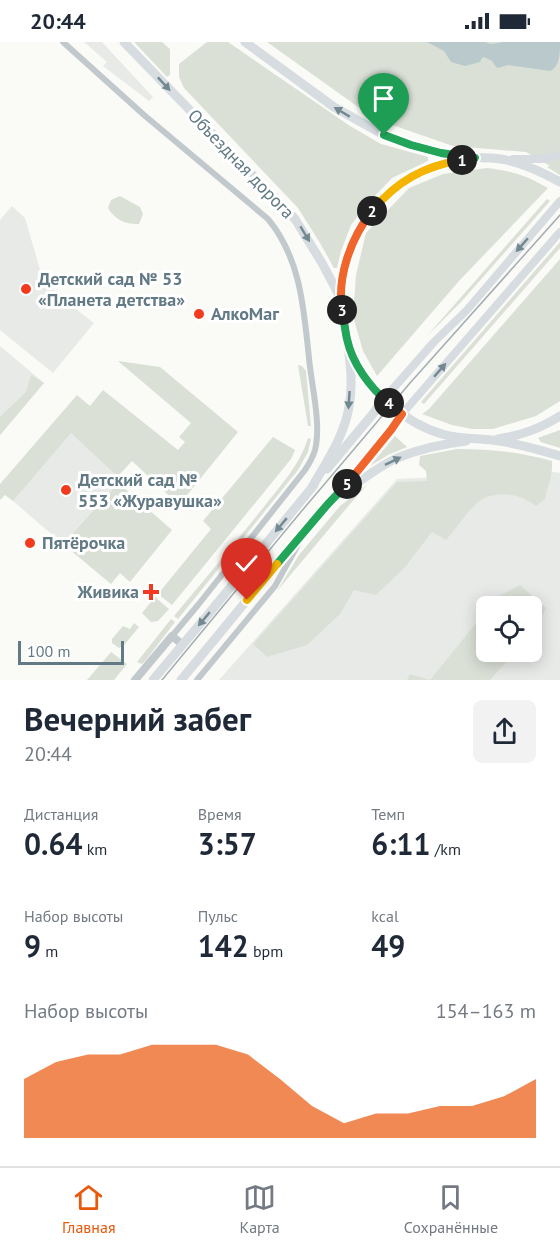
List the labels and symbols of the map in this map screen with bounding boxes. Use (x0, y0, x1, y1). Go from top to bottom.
pin (358, 73, 409, 135)
one-way arrow (157, 77, 171, 91)
street label: Объездная дорога (183, 104, 300, 223)
one-way arrow (334, 106, 350, 117)
pin: 1 (447, 145, 477, 175)
pin: 2 (357, 196, 387, 226)
one-way arrow (299, 226, 310, 242)
one-way arrow (516, 237, 529, 252)
place label: Детский сад № 53 «Планета детства» (38, 267, 185, 311)
marker: Детский сад № 53 «Планета детства» (19, 282, 33, 296)
pin: 3 (327, 295, 357, 325)
place label: АлкоМаг (211, 302, 279, 325)
marker: АлкоМаг (192, 307, 206, 321)
one-way arrow (433, 362, 447, 377)
pin: 4 (374, 388, 404, 418)
one-way arrow (345, 390, 354, 409)
one-way arrow (384, 457, 401, 466)
place label: Детский сад № 553 «Журавушка» (78, 468, 222, 512)
pin: 5 (332, 469, 362, 499)
marker: Детский сад № 553 «Журавушка» (59, 483, 73, 497)
one-way arrow (275, 517, 288, 532)
place label: Пятёрочка (42, 531, 125, 554)
marker: Пятёрочка (23, 536, 37, 550)
pin (221, 538, 272, 600)
place label: Живика (76, 580, 139, 603)
marker: Живика (144, 585, 158, 599)
one-way arrow (198, 611, 211, 627)
scale bar (18, 638, 124, 666)

